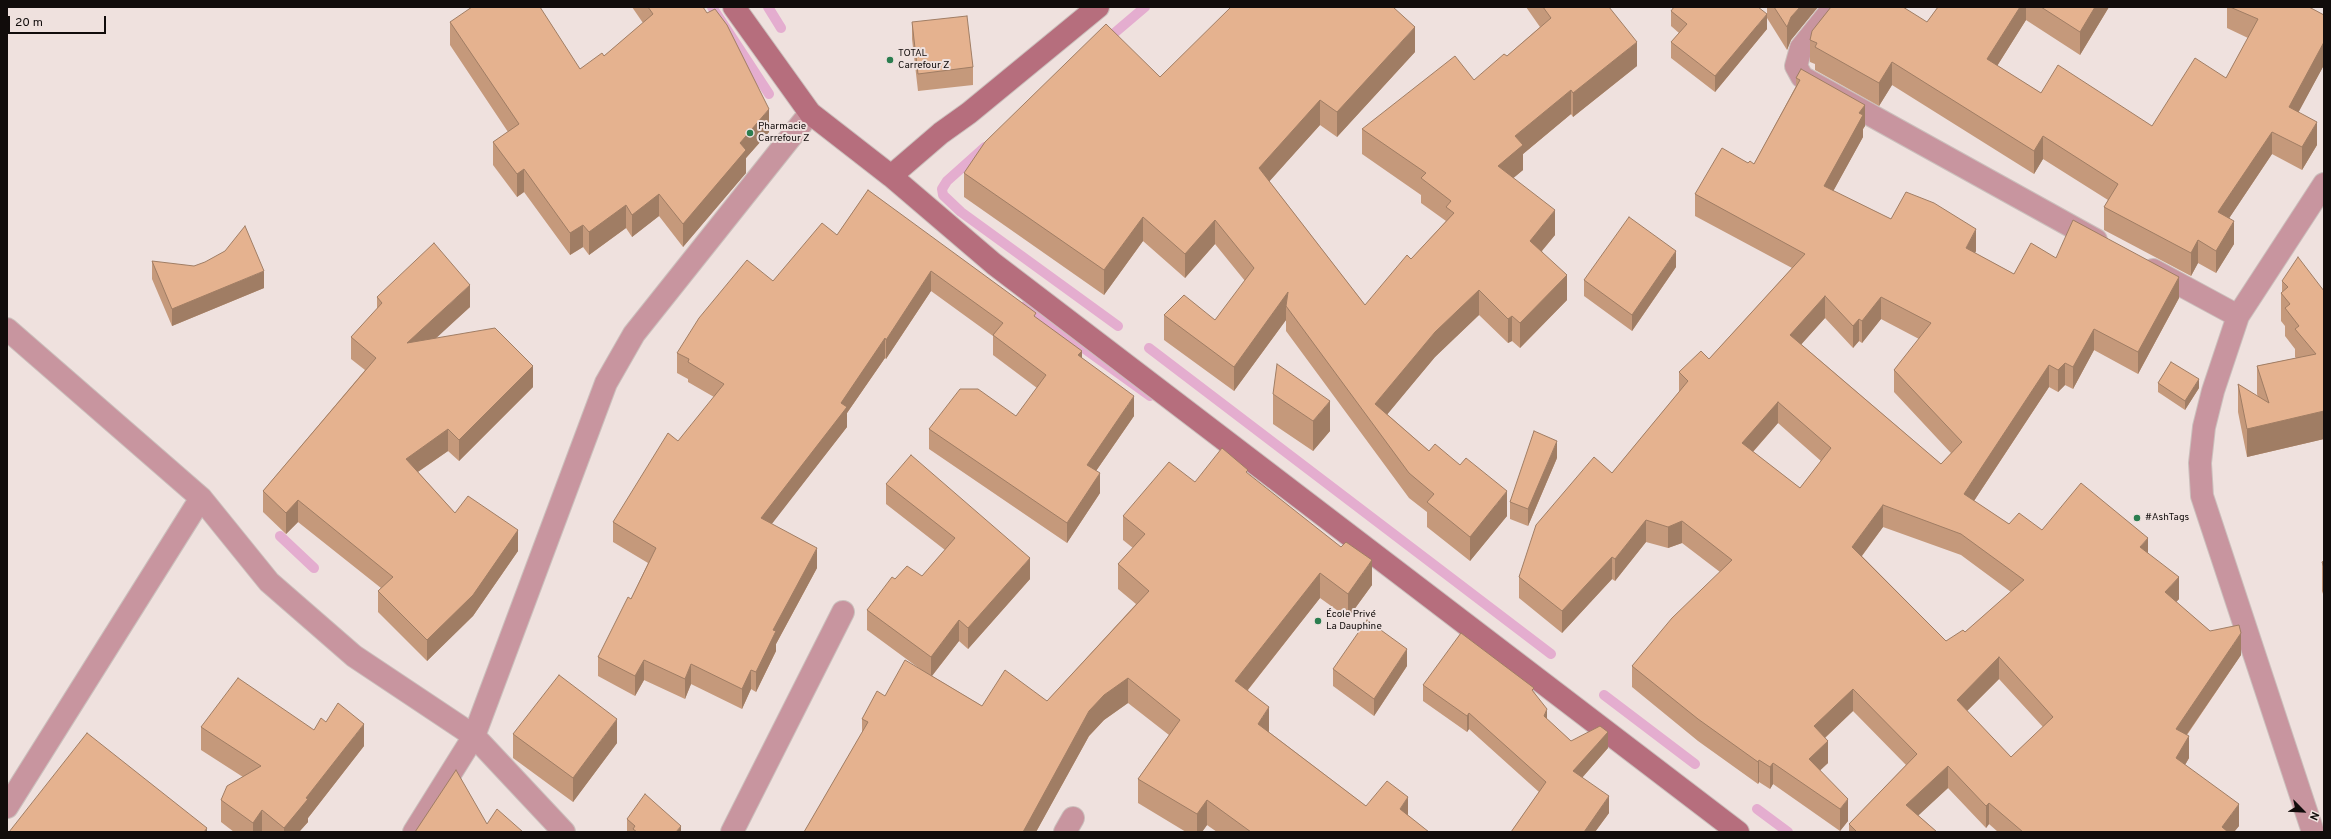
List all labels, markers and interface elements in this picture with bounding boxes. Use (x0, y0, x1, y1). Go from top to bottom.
scale bar (10, 8, 108, 34)
text: 20 m (15, 15, 43, 31)
place label: TOTAL Carrefour Z (898, 48, 950, 72)
marker: TOTAL Carrefour Z (885, 55, 895, 65)
place label: Pharmacie Carrefour Z (758, 121, 810, 144)
marker: Pharmacie Carrefour Z (745, 128, 755, 138)
place label: #AshTags (2145, 512, 2189, 524)
marker: #AshTags (2132, 513, 2142, 523)
place label: École Privé La Dauphine (1326, 609, 1382, 632)
marker: École Privé La Dauphine (1313, 616, 1323, 626)
north arrow (2283, 791, 2323, 831)
text: N (2306, 809, 2322, 822)

